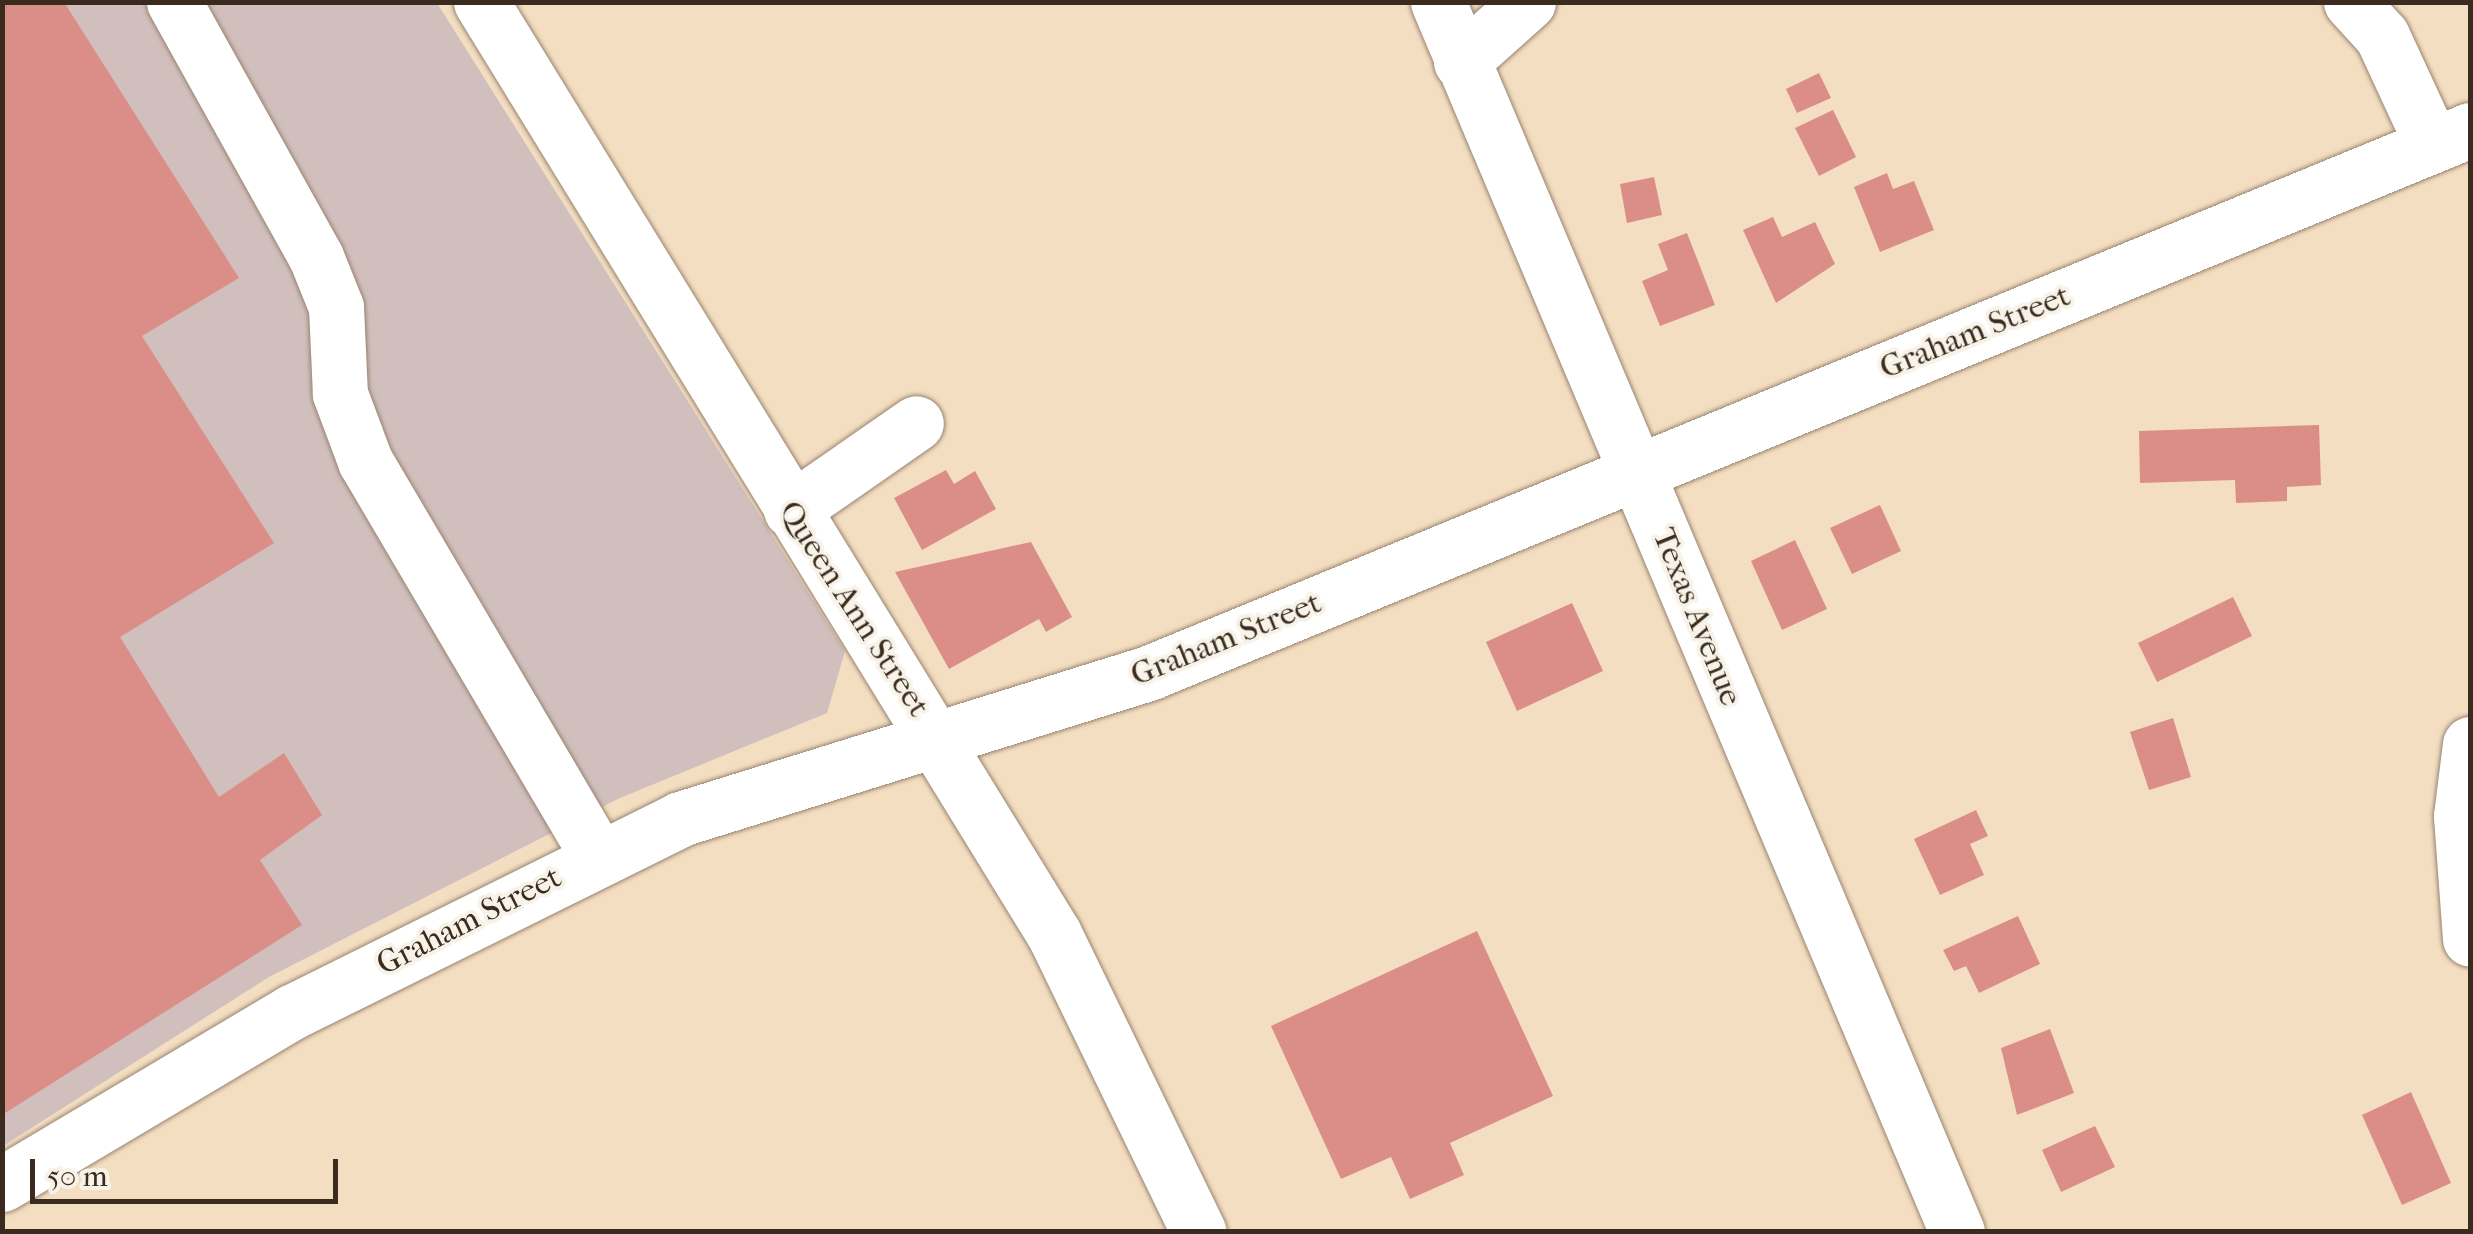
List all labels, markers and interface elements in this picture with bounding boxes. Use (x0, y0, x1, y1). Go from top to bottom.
street label: Graham Street (1874, 276, 2076, 388)
street label: Queen Ann Street (770, 494, 938, 724)
street label: Texas Avenue (1644, 523, 1750, 711)
street label: Graham Street (1125, 583, 1327, 695)
street label: Graham Street (370, 858, 568, 984)
scale bar (35, 1139, 342, 1201)
text: 50 m (47, 1159, 108, 1194)

